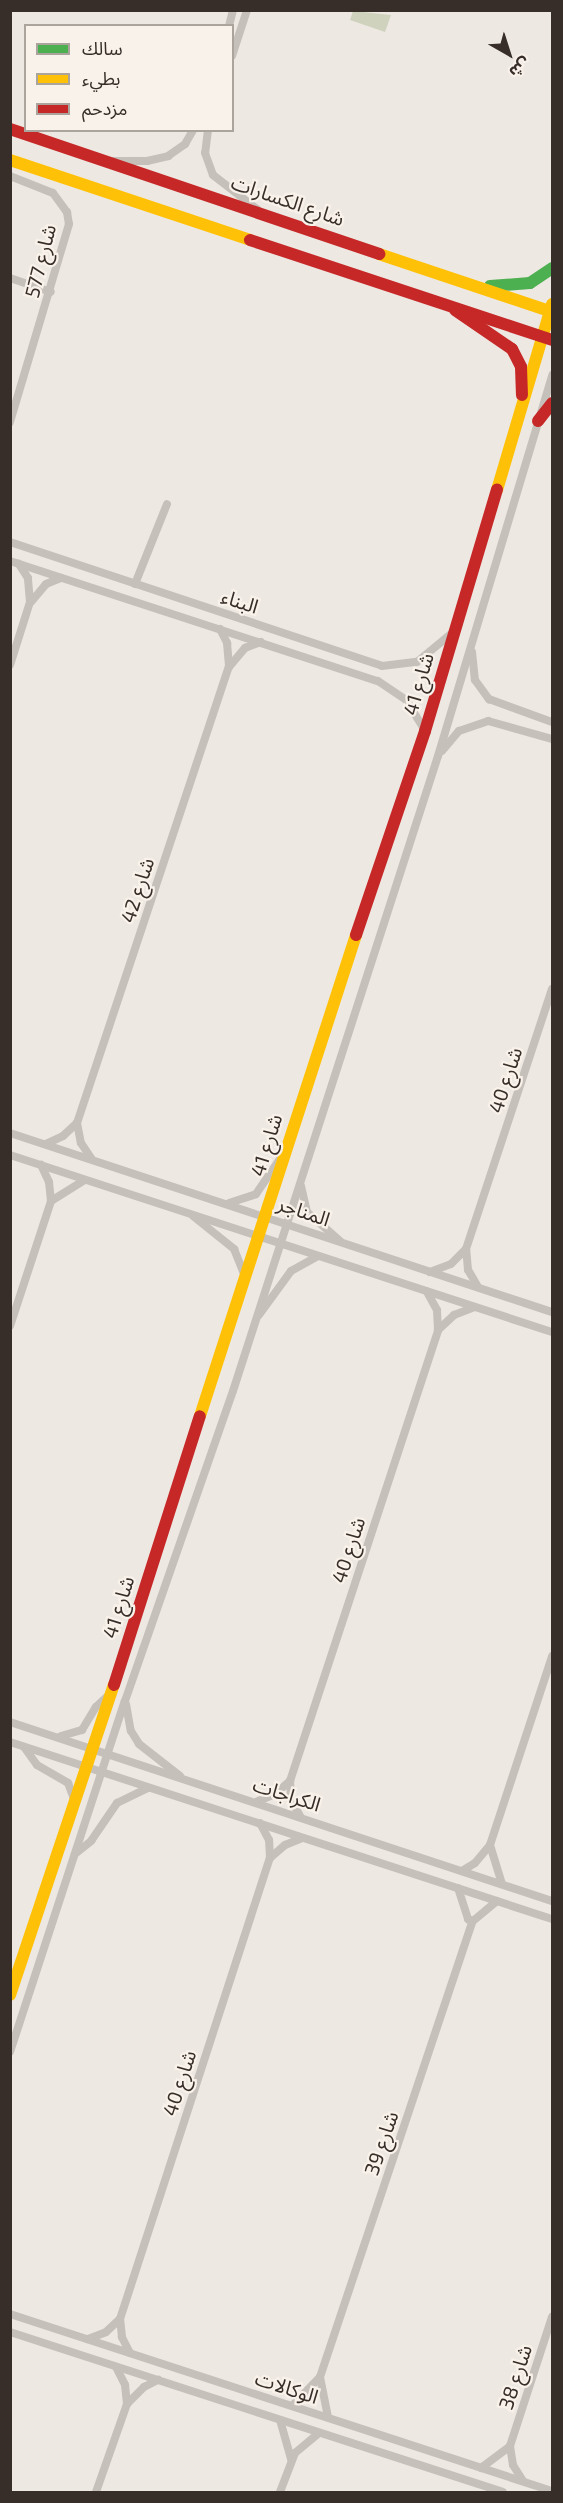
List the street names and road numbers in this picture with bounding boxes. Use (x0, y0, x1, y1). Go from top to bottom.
street label: شارع الكسارات (228, 169, 348, 231)
street label: شارع 577 (19, 222, 61, 300)
street label: البناء (218, 584, 262, 618)
street label: شارع 41 (398, 650, 438, 718)
street label: شارع 42 (115, 854, 159, 926)
street label: شارع 40 (483, 1044, 527, 1116)
street label: شارع 41 (245, 1111, 287, 1179)
street label: المناجر (275, 1191, 333, 1231)
street label: شارع 40 (326, 1514, 370, 1586)
street label: شارع 41 (97, 1573, 139, 1641)
street label: الكراجات (250, 1772, 324, 1816)
street label: شارع 40 (157, 2047, 201, 2119)
street label: شارع 39 (359, 2108, 403, 2178)
street label: شارع 38 (493, 2342, 537, 2412)
street label: الوكالات (252, 2366, 322, 2408)

